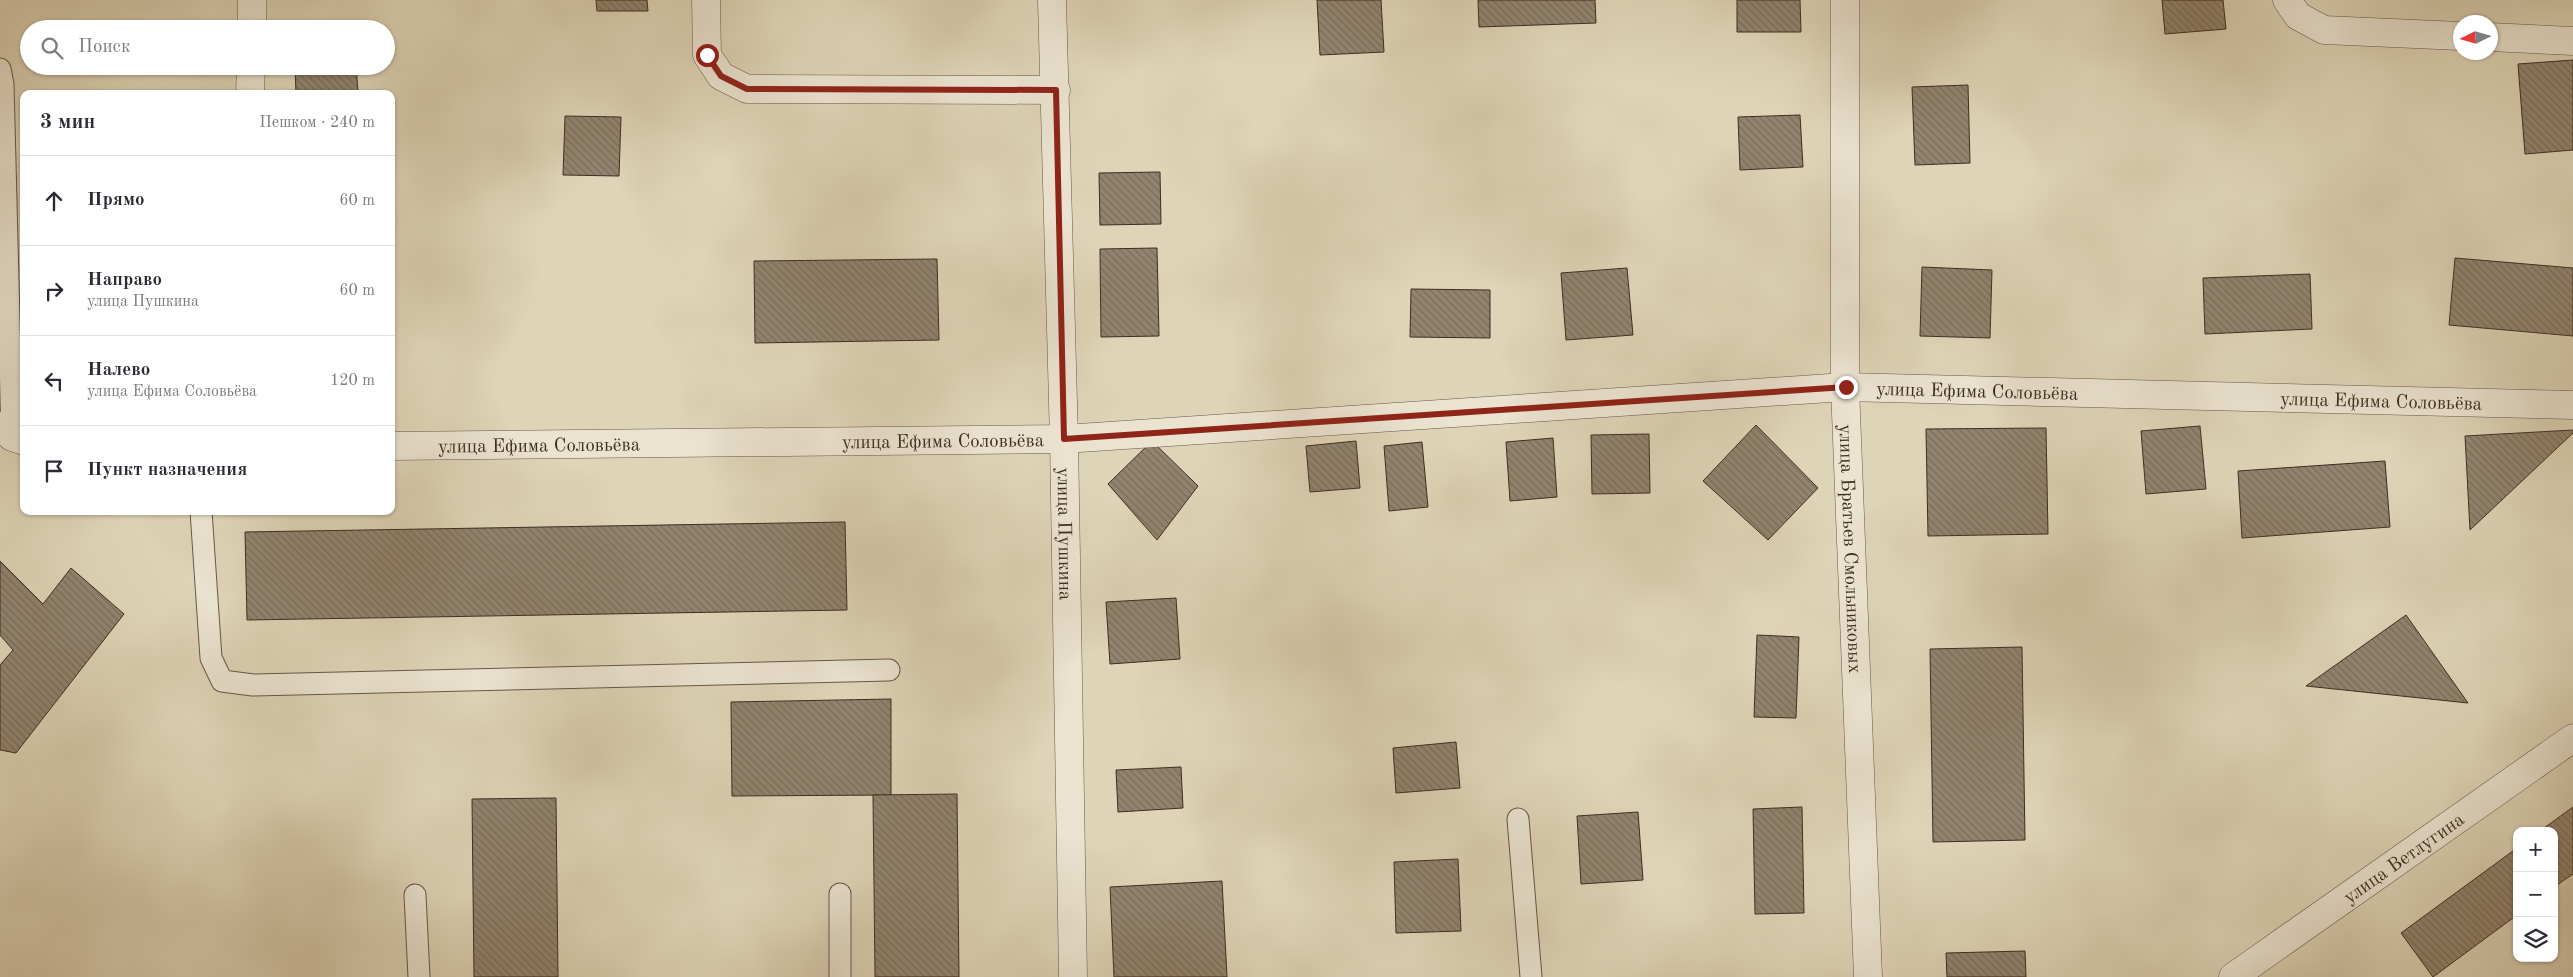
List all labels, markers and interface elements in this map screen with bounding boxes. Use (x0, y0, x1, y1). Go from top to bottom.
north arrow (2453, 15, 2498, 60)
search box (20, 20, 395, 75)
icon: search (38, 34, 66, 62)
text: Поиск (78, 38, 130, 57)
route start (696, 44, 719, 67)
text: 3 мин (40, 112, 95, 133)
text: Пешком · 240 m (259, 115, 375, 131)
icon: ahead (40, 187, 68, 215)
text: Прямо (87, 191, 145, 210)
text: 60 m (339, 193, 375, 209)
text: Направо (87, 271, 162, 290)
icon: right (40, 277, 68, 305)
text: 60 m (339, 283, 375, 299)
text: улица Пушкина (87, 294, 199, 310)
text: Налево (87, 361, 150, 380)
icon: left (40, 367, 68, 395)
text: 120 m (330, 373, 375, 389)
route end (1835, 376, 1858, 399)
street label: улица Ефима Соловьёва (1876, 381, 2079, 405)
text: улица Ефима Соловьёва (87, 384, 257, 400)
street label: улица Ефима Соловьёва (2280, 391, 2483, 415)
street label: улица Братьев Смольниковых (1834, 424, 1863, 674)
street label: улица Ефима Соловьёва (842, 432, 1045, 453)
street label: улица Ефима Соловьёва (438, 436, 641, 458)
icon: arrive (40, 457, 68, 485)
text: Пункт назначения (87, 461, 247, 480)
street label: улица Пушкина (1052, 467, 1074, 601)
street label: улица Ветлугина (2341, 810, 2469, 908)
map controls (2513, 827, 2558, 962)
button: + (2513, 827, 2558, 872)
button: − (2513, 872, 2558, 917)
button: layers (2513, 917, 2558, 962)

